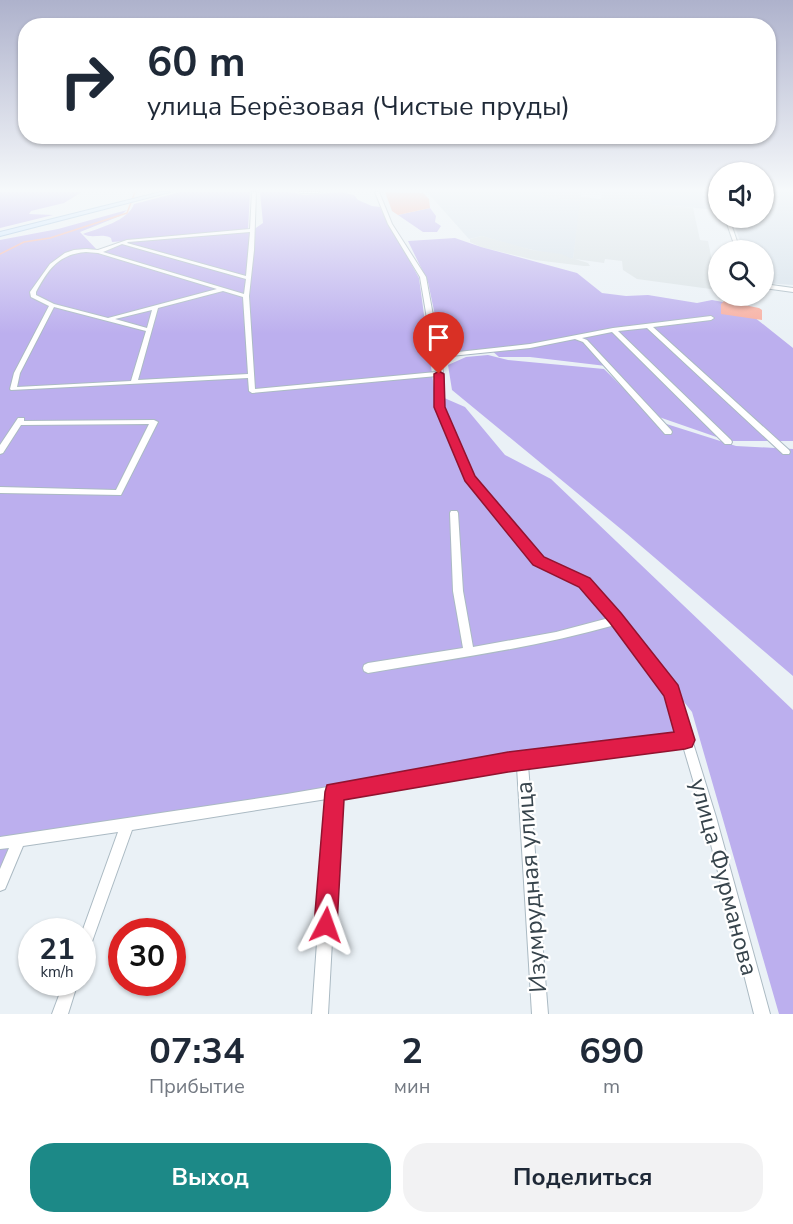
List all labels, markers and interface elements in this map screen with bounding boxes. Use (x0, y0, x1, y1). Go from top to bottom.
text: 60 m (147, 34, 246, 91)
icon: right (48, 42, 126, 120)
text: улица Берёзовая (Чистые пруды) (147, 88, 570, 125)
map controls (708, 162, 774, 306)
button: sound (708, 162, 774, 228)
button: search (708, 240, 774, 306)
pin (413, 312, 464, 374)
icon: arrive (422, 321, 455, 354)
street label: улица Фурманова (682, 775, 766, 979)
street label: Изумрудная улица (508, 780, 554, 994)
position arrow (294, 893, 358, 957)
speed limit sign: 30 (108, 918, 186, 996)
text: 21 (39, 929, 75, 970)
text: km/h (40, 962, 74, 982)
text: 07:34 (149, 1027, 245, 1076)
text: 2 (401, 1027, 423, 1076)
text: 690 (579, 1027, 644, 1076)
text: Прибытие (149, 1073, 245, 1100)
text: мин (394, 1073, 430, 1100)
text: m (603, 1073, 620, 1100)
button: Выход (30, 1143, 391, 1212)
button: Поделиться (403, 1143, 763, 1212)

